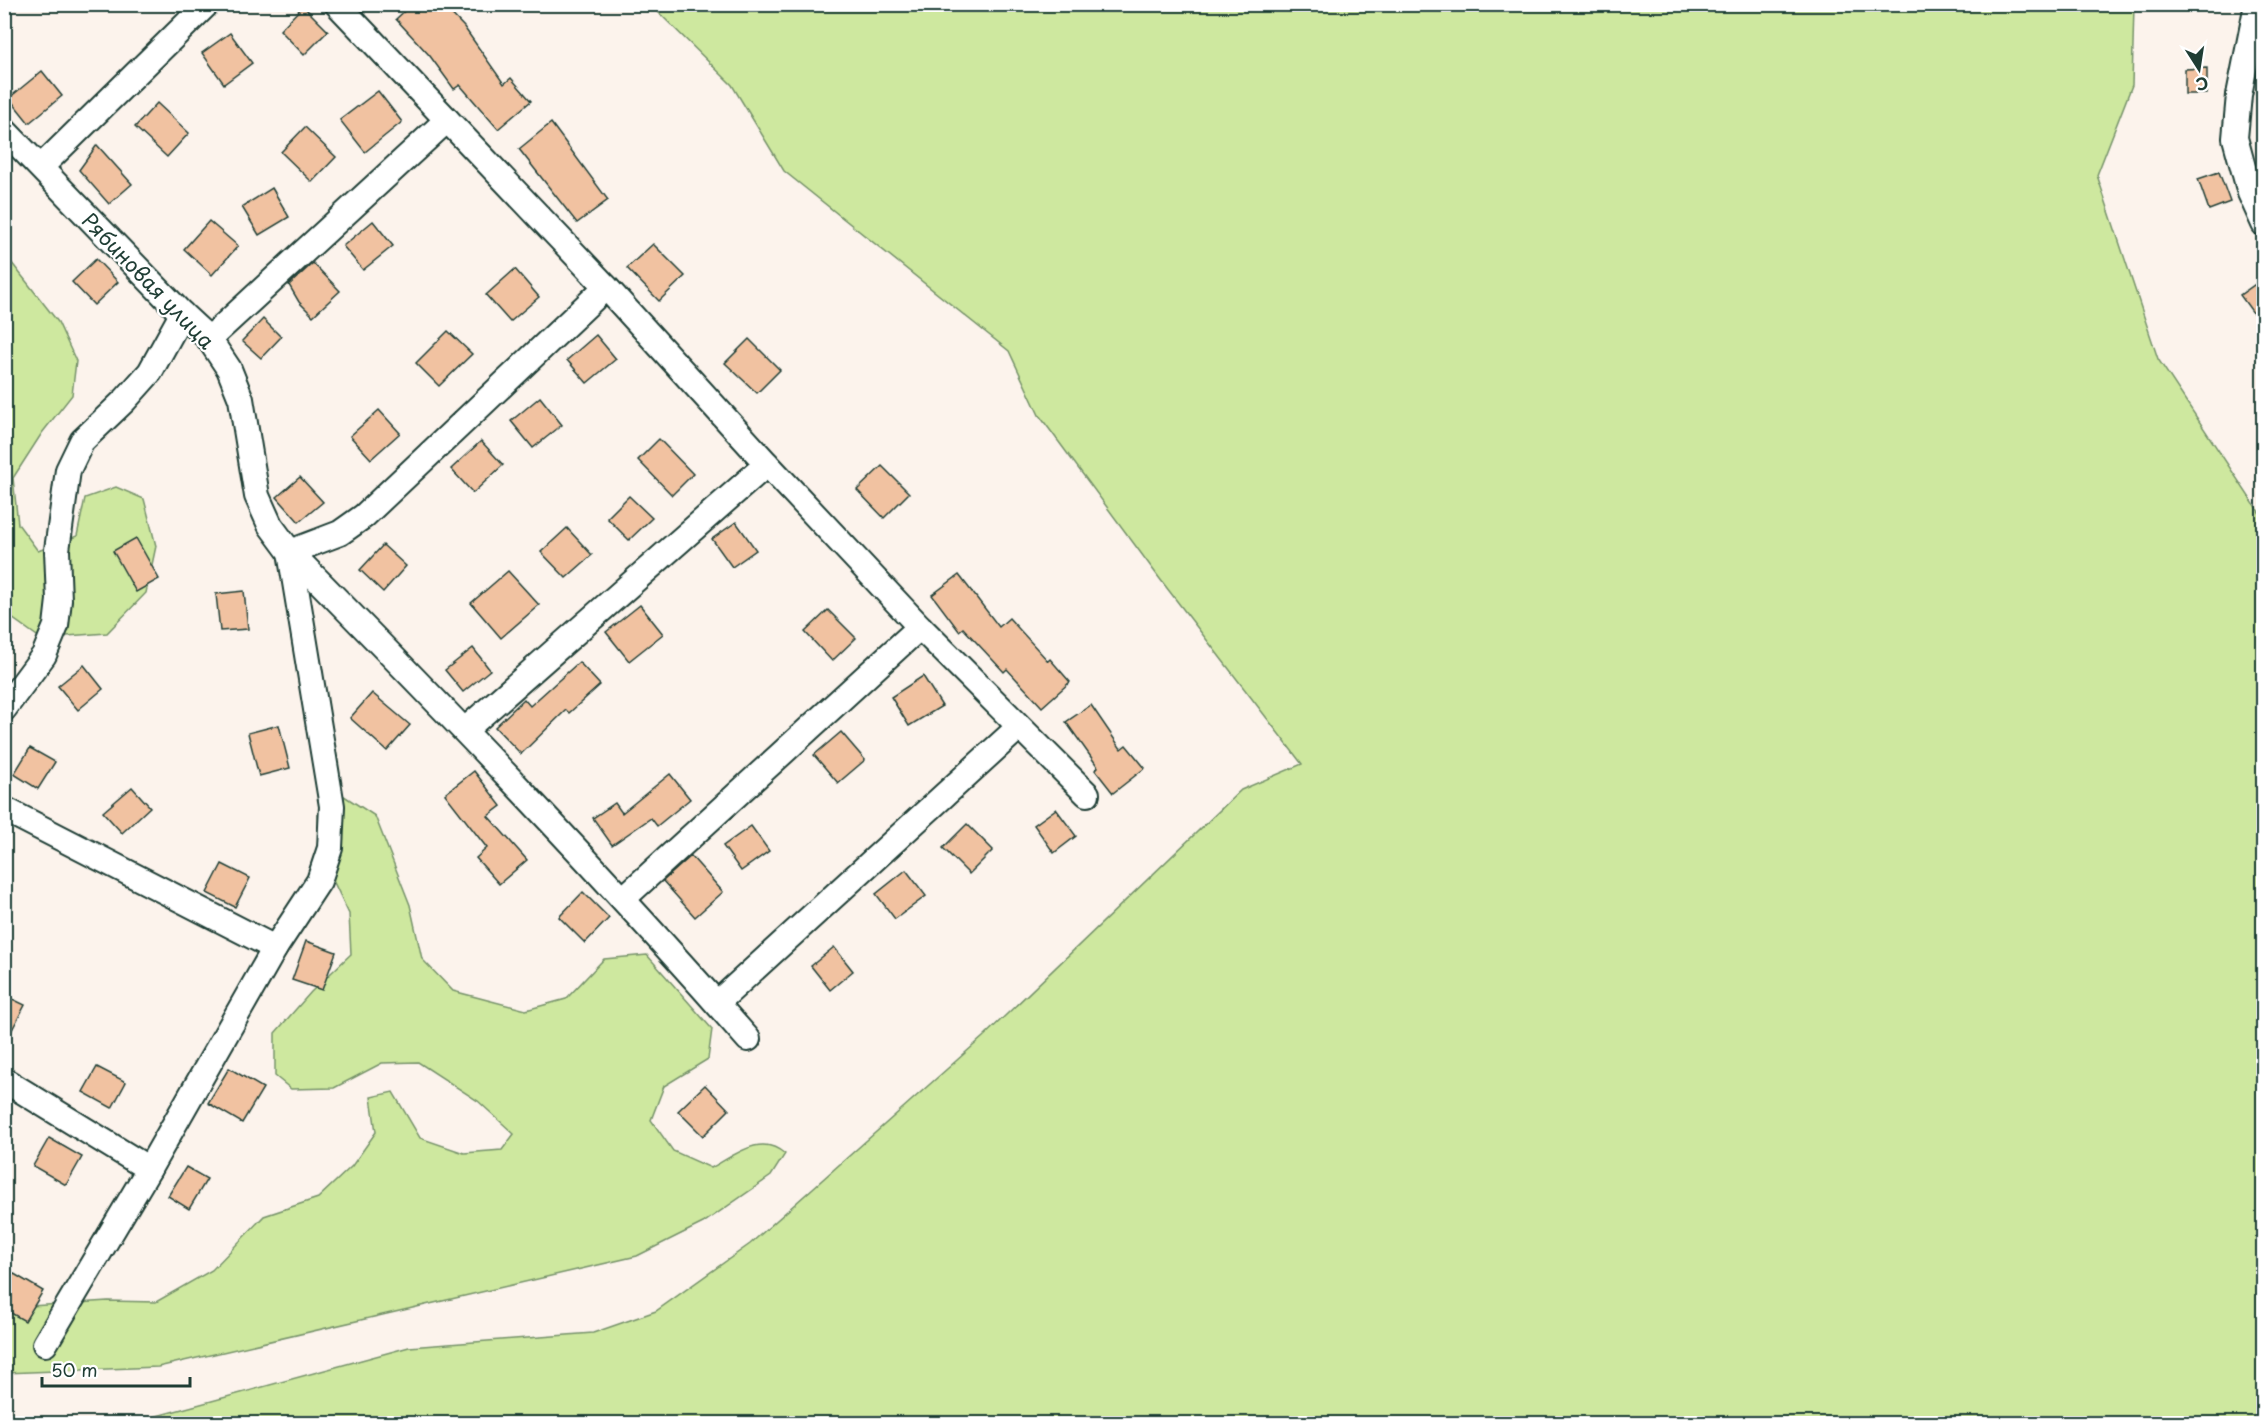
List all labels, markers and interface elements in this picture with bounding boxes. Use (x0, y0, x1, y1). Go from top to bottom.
north arrow (2169, 39, 2229, 99)
text: С (2194, 72, 2211, 98)
street label: Рябиновая улица (75, 204, 223, 356)
scale bar (42, 1350, 190, 1388)
text: 50 m (51, 1356, 98, 1383)

